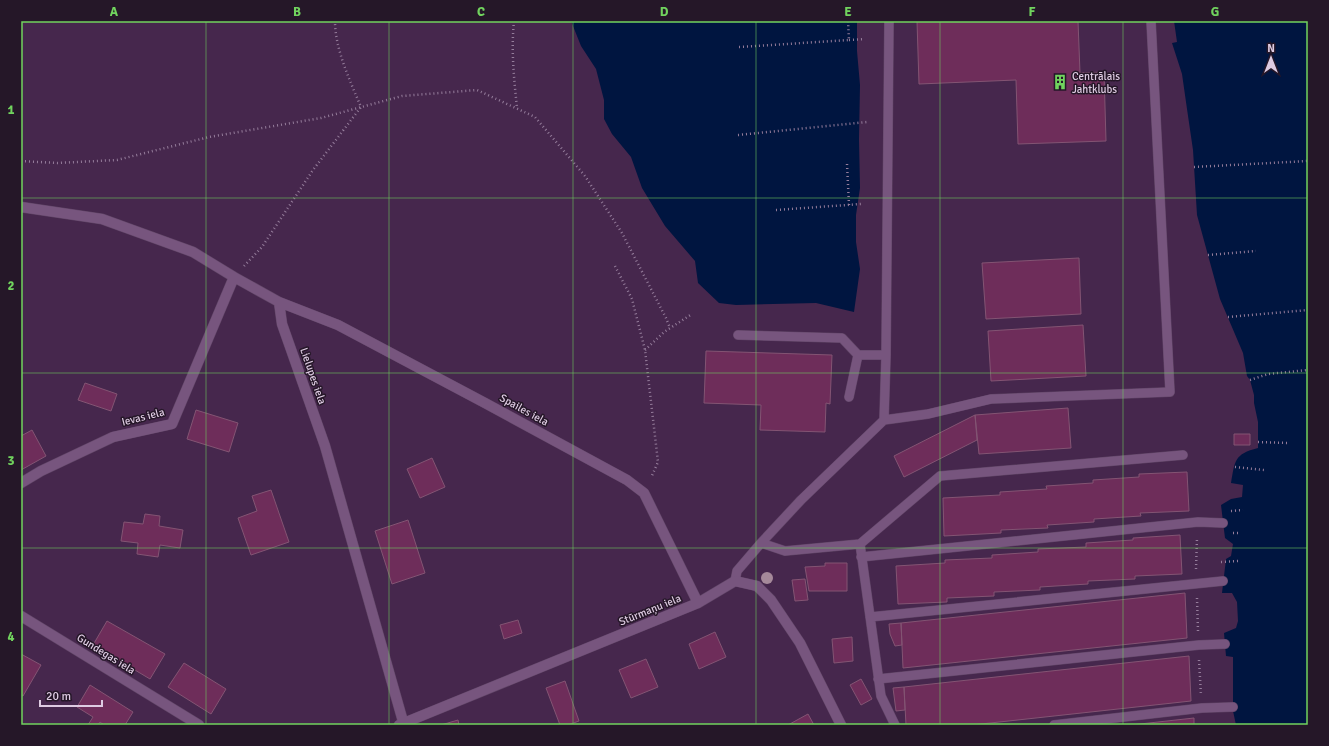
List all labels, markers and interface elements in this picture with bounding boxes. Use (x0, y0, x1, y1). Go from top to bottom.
text: A (110, 4, 119, 20)
text: B (293, 4, 301, 20)
text: C (477, 4, 485, 20)
text: D (660, 4, 669, 20)
text: E (844, 4, 852, 20)
text: F (1029, 4, 1036, 20)
text: G (1211, 4, 1219, 20)
north arrow (1251, 38, 1291, 78)
text: N (1267, 42, 1275, 55)
place label: Centrālais Jahtklubs (1072, 70, 1120, 96)
building icon: Centrālais Jahtklubs (1051, 73, 1069, 91)
text: 1 (7, 102, 15, 118)
text: 2 (7, 278, 15, 294)
street label: Lielupes iela (297, 346, 329, 406)
street label: Spailes iela (497, 391, 551, 429)
street label: Ievas iela (120, 405, 166, 429)
text: 3 (7, 453, 15, 469)
street label: Stūrmaņu iela (617, 591, 683, 628)
text: 4 (7, 629, 15, 645)
street label: Gundegas iela (74, 631, 138, 677)
scale bar (40, 682, 102, 708)
text: 20 m (46, 689, 71, 704)

